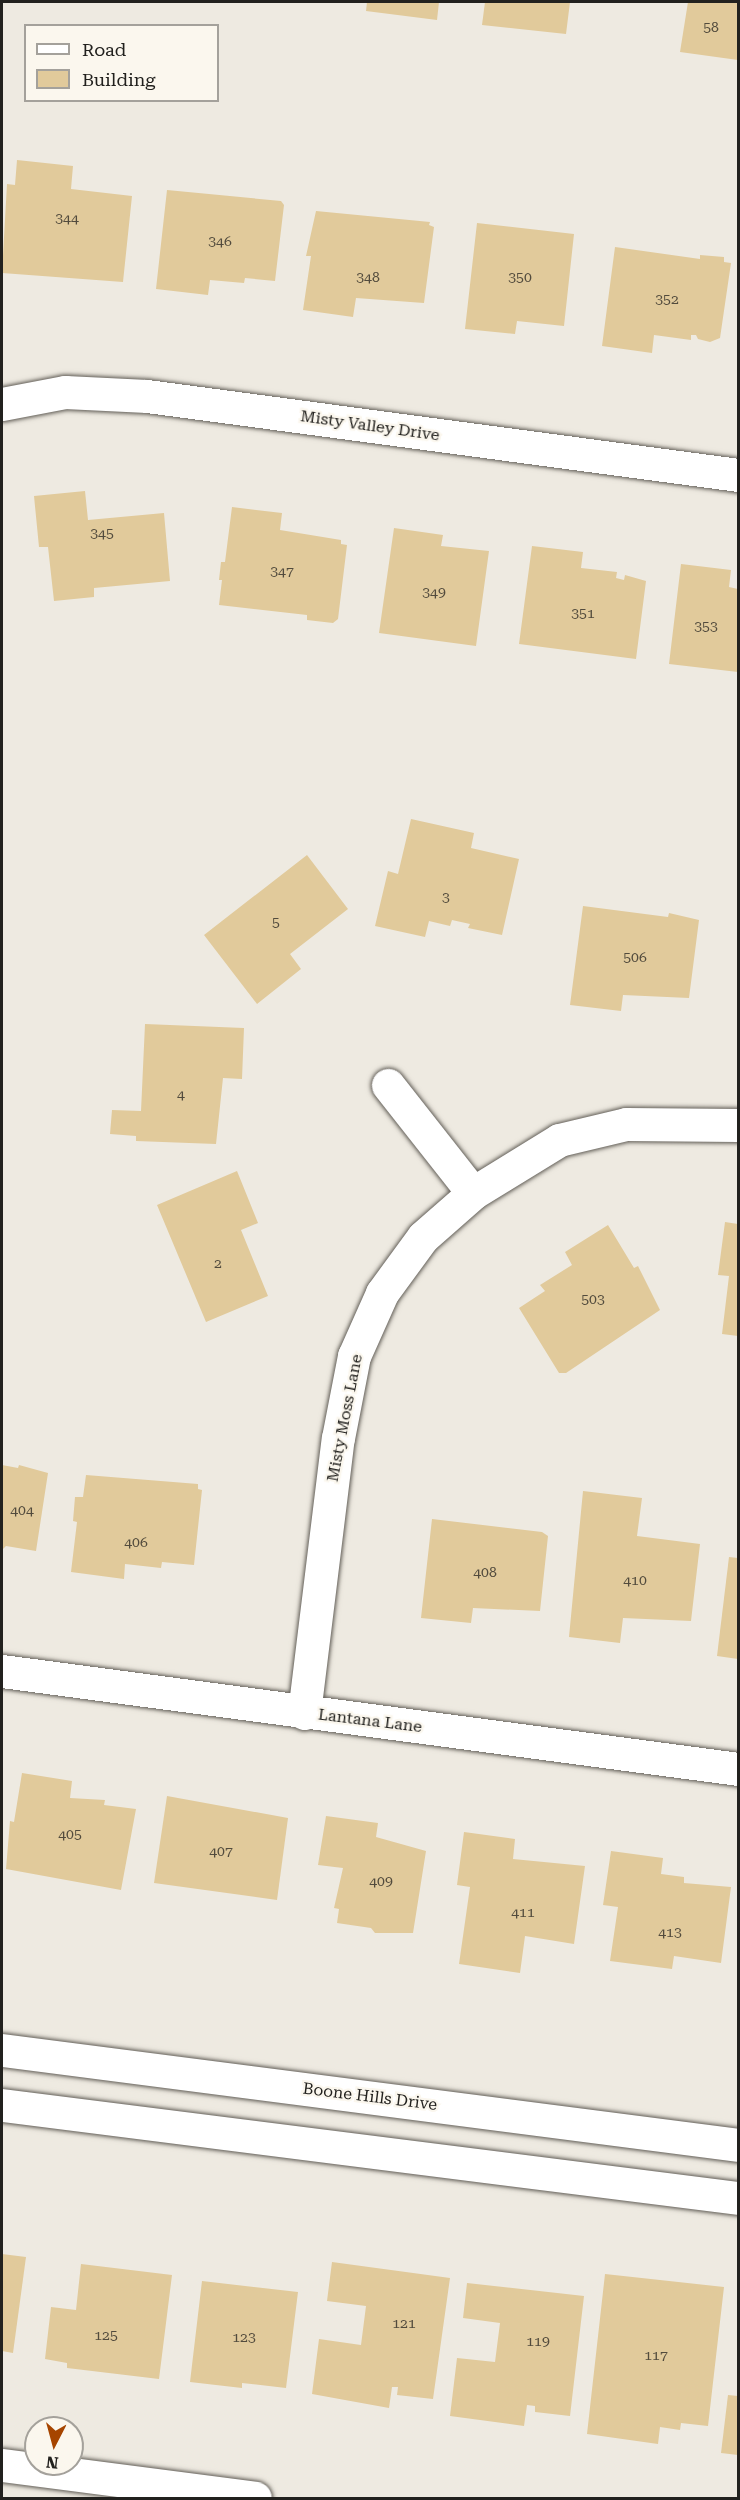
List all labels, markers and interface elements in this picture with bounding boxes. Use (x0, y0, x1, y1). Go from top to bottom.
house number: 58 (703, 19, 719, 35)
legend (24, 24, 219, 102)
text: Road (82, 39, 126, 60)
text: Building (82, 69, 156, 90)
house number: 344 (55, 210, 79, 226)
house number: 346 (208, 233, 232, 249)
house number: 348 (356, 269, 380, 285)
house number: 350 (508, 269, 532, 285)
house number: 352 (655, 291, 679, 307)
street label: Misty Valley Drive (299, 407, 441, 445)
house number: 345 (90, 525, 114, 541)
house number: 347 (270, 563, 294, 579)
house number: 349 (422, 584, 446, 600)
house number: 351 (571, 605, 595, 621)
house number: 353 (694, 618, 718, 634)
house number: 3 (442, 889, 450, 905)
house number: 5 (272, 914, 280, 930)
house number: 506 (623, 949, 647, 965)
house number: 4 (177, 1086, 185, 1102)
house number: 2 (214, 1255, 222, 1271)
house number: 503 (581, 1291, 605, 1307)
street label: Misty Moss Lane (323, 1353, 367, 1483)
house number: 404 (10, 1502, 34, 1518)
house number: 406 (124, 1534, 148, 1550)
house number: 408 (473, 1564, 497, 1580)
house number: 410 (623, 1572, 647, 1588)
street label: Lantana Lane (317, 1705, 423, 1737)
house number: 405 (58, 1826, 82, 1842)
house number: 407 (209, 1843, 233, 1859)
house number: 409 (369, 1873, 393, 1889)
house number: 411 (511, 1904, 535, 1920)
house number: 413 (658, 1924, 682, 1940)
street label: Boone Hills Drive (302, 2079, 438, 2115)
house number: 121 (392, 2315, 416, 2331)
house number: 125 (94, 2327, 118, 2343)
house number: 123 (232, 2329, 256, 2345)
house number: 119 (526, 2333, 550, 2349)
house number: 117 (644, 2347, 668, 2363)
north arrow (24, 2416, 84, 2476)
text: N (45, 2452, 59, 2473)

